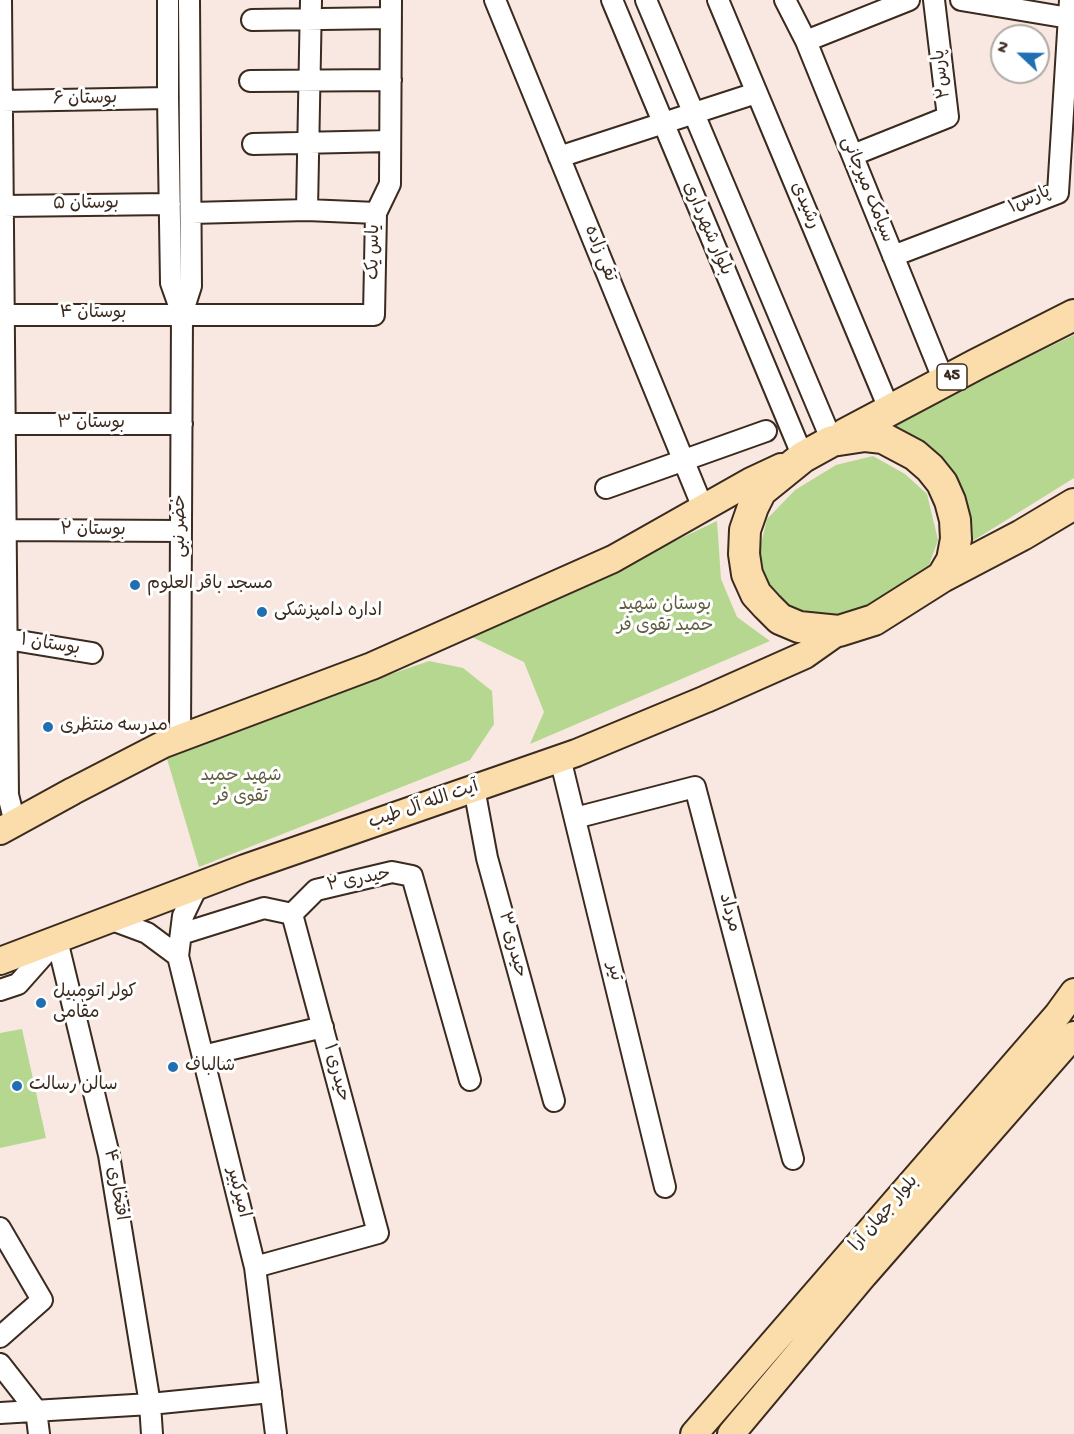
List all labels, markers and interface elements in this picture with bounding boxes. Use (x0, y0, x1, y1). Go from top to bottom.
north arrow (990, 24, 1050, 84)
text: N (994, 39, 1015, 56)
street label: پارس۲ (929, 48, 957, 100)
street label: بوستان ۶ (53, 89, 117, 111)
street label: سیامک میرجانی (835, 134, 897, 246)
street label: بلوار شهرداری (677, 179, 735, 279)
street label: رشیدی (784, 179, 824, 233)
street label: پارس۱ (1006, 182, 1054, 220)
street label: بوستان ۵ (53, 194, 119, 216)
street label: تقی زاده (578, 223, 620, 285)
street label: یاس یک (364, 224, 386, 280)
street label: بوستان ۴ (60, 303, 126, 325)
road number: 45 (937, 364, 967, 390)
street label: بوستان ۳ (57, 413, 125, 435)
street label: خضر نبی (170, 494, 192, 558)
street label: بوستان ۲ (60, 520, 126, 542)
place label: مسجد باقر العلوم (147, 574, 273, 596)
marker: مسجد باقر العلوم (128, 578, 142, 592)
park label: بوستان شهید حمید تقوی فر (617, 595, 713, 638)
place label: اداره دامپزشکی (274, 601, 382, 623)
marker: اداره دامپزشکی (255, 605, 269, 619)
street label: بوستان ۱ (19, 631, 81, 661)
place label: مدرسه منتظری (60, 716, 168, 738)
marker: مدرسه منتظری (41, 720, 55, 734)
park label: شهید حمید تقوی فر (200, 766, 282, 808)
street label: آیت الله آل طیب (366, 777, 482, 835)
street label: حیدری ۲ (325, 864, 393, 898)
street label: مرداد (712, 891, 744, 935)
street label: حیدری ۳ (492, 910, 530, 980)
street label: تیر (600, 961, 626, 983)
place label: کولر اتومبیل مقامی (53, 982, 137, 1024)
marker: کولر اتومبیل مقامی (34, 996, 48, 1010)
street label: حیدری ۱ (317, 1042, 353, 1104)
place label: شالباف (185, 1056, 235, 1078)
marker: شالباف (166, 1060, 180, 1074)
place label: سالن رسالت (29, 1075, 118, 1097)
marker: سالن رسالت (10, 1079, 24, 1093)
street label: افتخاری ۴ (97, 1148, 131, 1222)
street label: امیرکبیر (220, 1166, 254, 1220)
street label: بلوار جهان آرا (846, 1172, 924, 1256)

